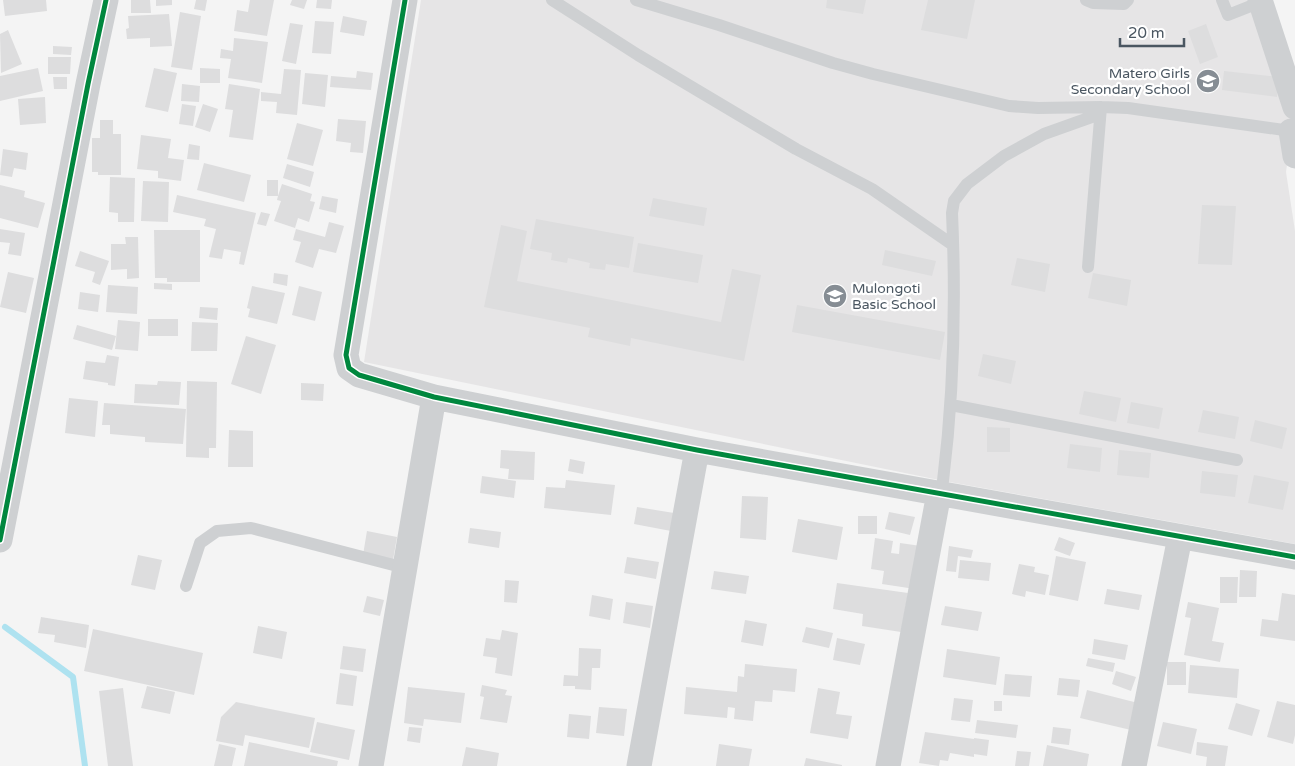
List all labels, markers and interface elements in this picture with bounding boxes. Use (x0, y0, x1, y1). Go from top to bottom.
scale bar (1120, 15, 1184, 47)
text: 20 m (1128, 24, 1165, 42)
place label: Matero Girls Secondary School (1071, 65, 1190, 98)
school or university icon: Matero Girls Secondary School (1195, 68, 1221, 94)
place label: Mulongoti Basic School (852, 280, 936, 313)
school or university icon: Mulongoti Basic School (822, 283, 848, 309)

